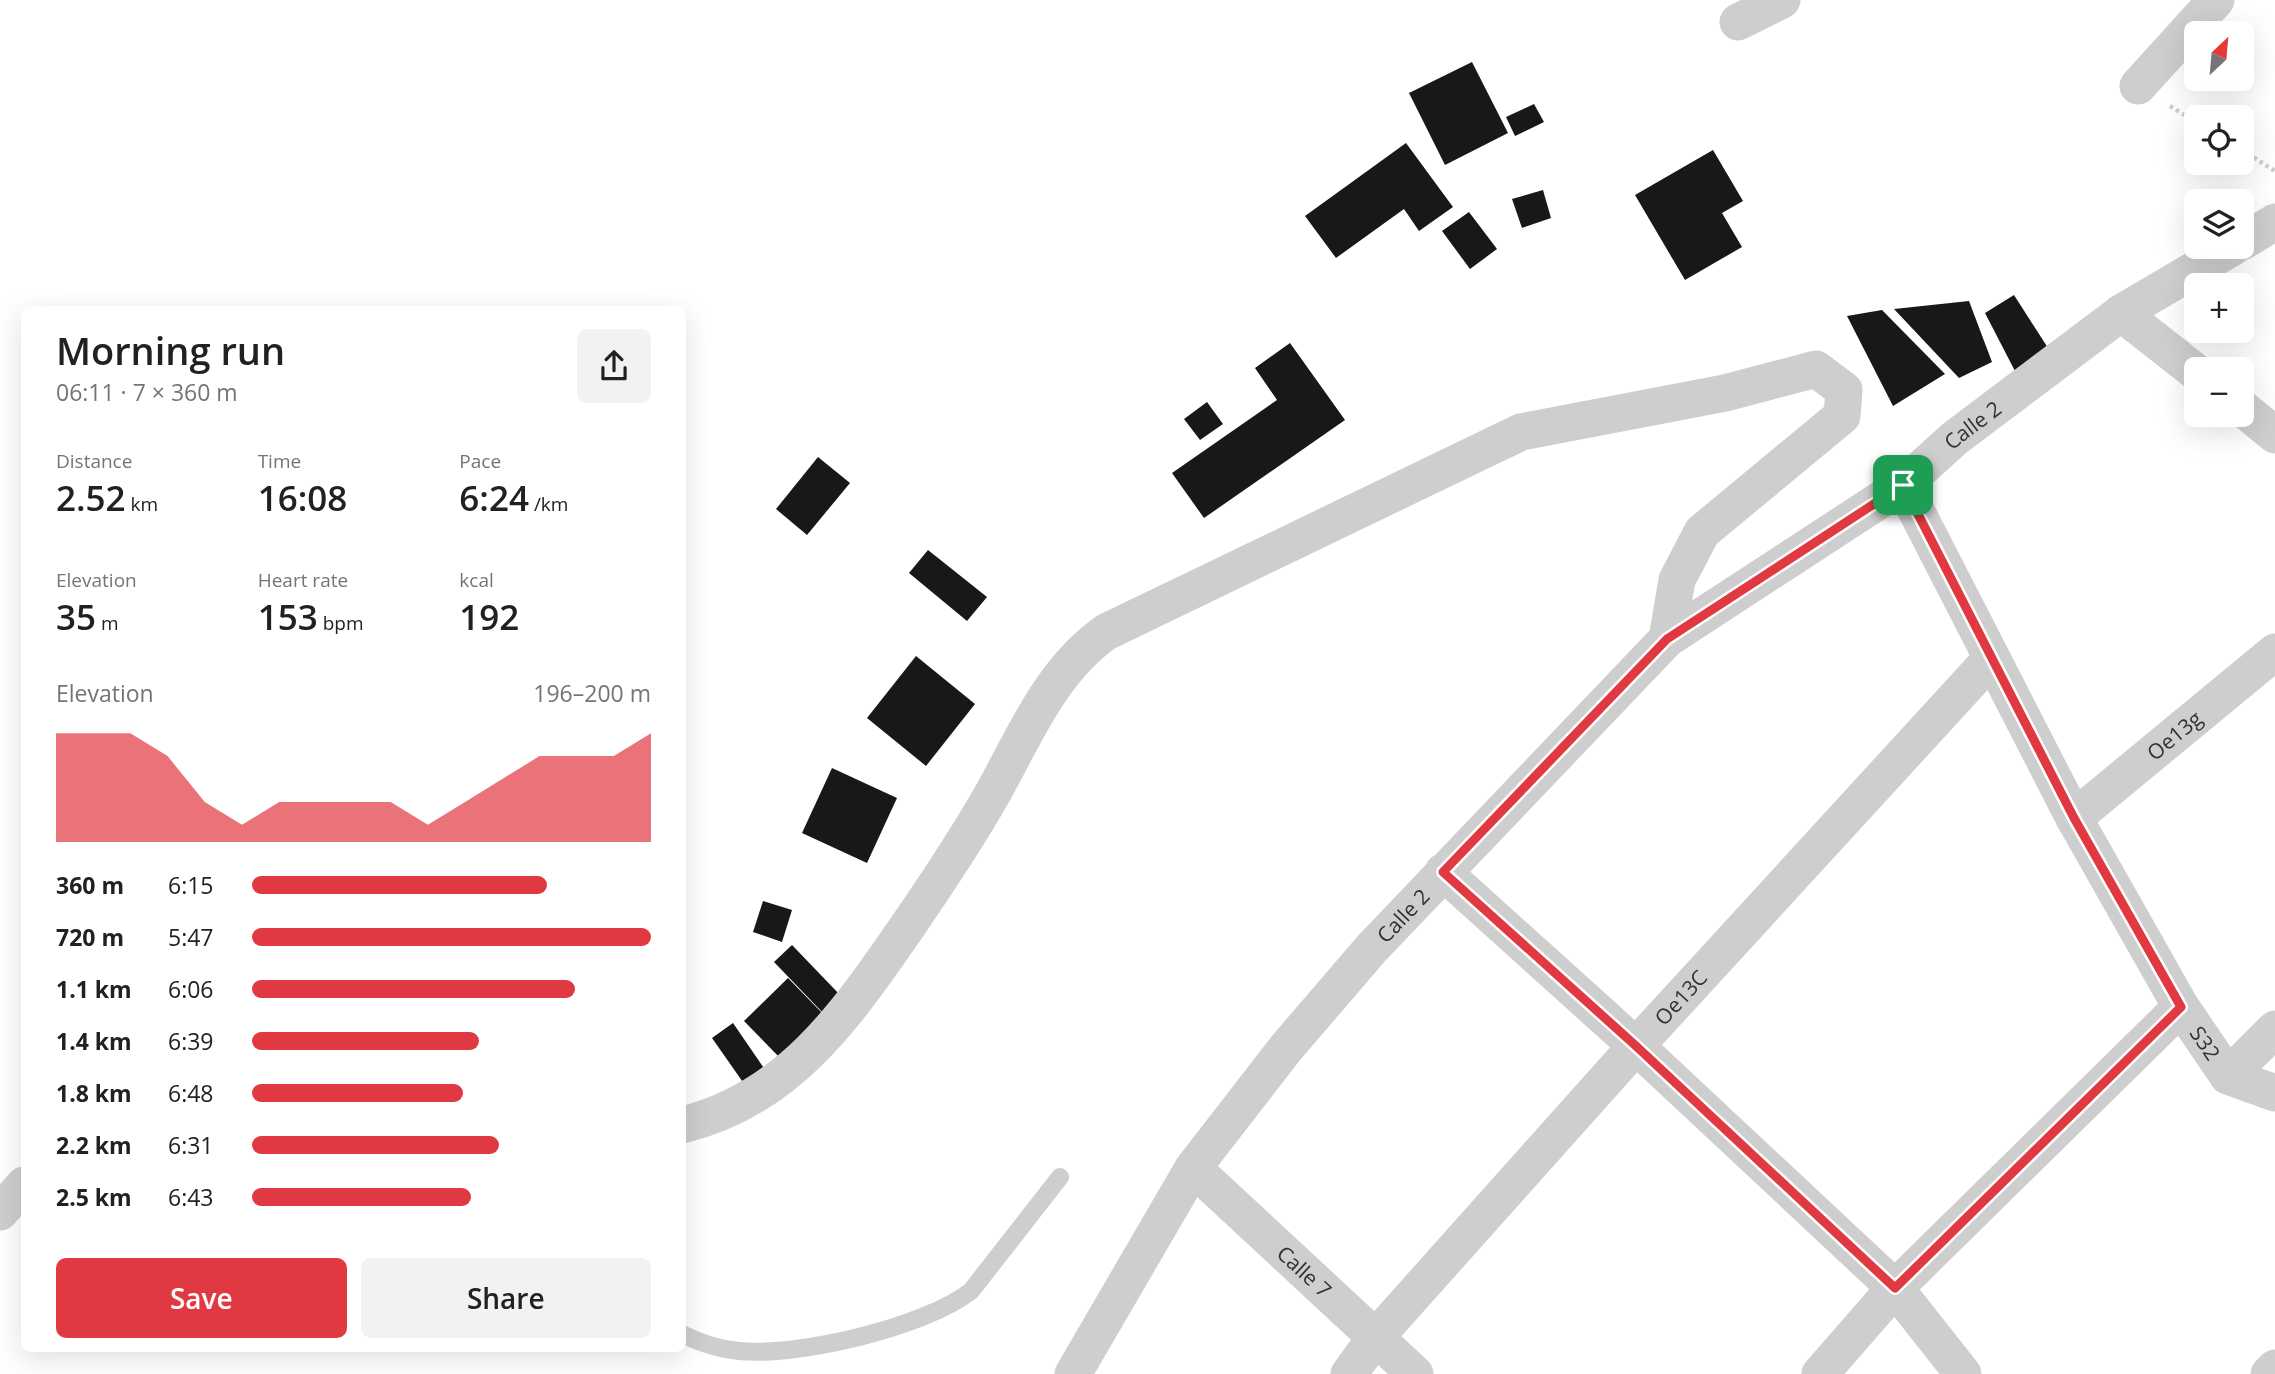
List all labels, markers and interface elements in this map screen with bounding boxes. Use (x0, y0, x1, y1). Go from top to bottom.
north arrow (2184, 21, 2254, 91)
map controls (2184, 21, 2254, 427)
button: locate (2184, 105, 2254, 175)
button: layers (2184, 189, 2254, 259)
button: + (2184, 273, 2254, 343)
text: Morning run (56, 324, 285, 376)
button: share (577, 329, 651, 403)
button: − (2184, 357, 2254, 427)
text: 06:11 · 7 × 360 m (56, 376, 238, 408)
street label: Calle 2 (1938, 394, 2007, 456)
text: Distance (56, 448, 132, 474)
text: Time (258, 448, 301, 474)
text: Pace (459, 448, 501, 474)
pin (1873, 455, 1933, 515)
icon: arrive (1884, 466, 1922, 504)
text: 2.52 (56, 474, 126, 521)
text: 16:08 (258, 474, 347, 521)
text: 6:24 (459, 474, 529, 521)
text: km (126, 491, 158, 517)
text: /km (529, 491, 568, 517)
text: Elevation (56, 567, 137, 593)
text: Heart rate (258, 567, 348, 593)
text: kcal (459, 567, 494, 593)
text: 35 (56, 593, 96, 640)
text: 153 (258, 593, 318, 640)
text: 192 (459, 593, 519, 640)
text: m (96, 610, 119, 636)
text: bpm (318, 610, 363, 636)
text: Elevation (56, 677, 154, 709)
text: 196–200 m (533, 677, 651, 709)
street label: Oe13g (2141, 704, 2208, 766)
text: 360 m (56, 869, 124, 901)
text: 6:15 (168, 869, 214, 901)
street label: Calle 2 (1370, 882, 1435, 949)
text: 720 m (56, 921, 124, 953)
text: 5:47 (168, 921, 214, 953)
street label: Oe13C (1648, 964, 1713, 1031)
text: 1.1 km (56, 973, 132, 1005)
text: 6:06 (168, 973, 214, 1005)
street label: S32 (2184, 1020, 2227, 1066)
text: 1.4 km (56, 1025, 132, 1057)
text: 6:39 (168, 1025, 214, 1057)
text: 1.8 km (56, 1077, 132, 1109)
text: 6:48 (168, 1077, 214, 1109)
text: 2.2 km (56, 1129, 132, 1161)
text: 6:31 (168, 1129, 214, 1161)
text: 2.5 km (56, 1181, 132, 1213)
text: 6:43 (168, 1181, 214, 1213)
street label: Calle 7 (1271, 1239, 1338, 1304)
button: Save (56, 1258, 347, 1338)
button: Share (361, 1258, 651, 1338)

